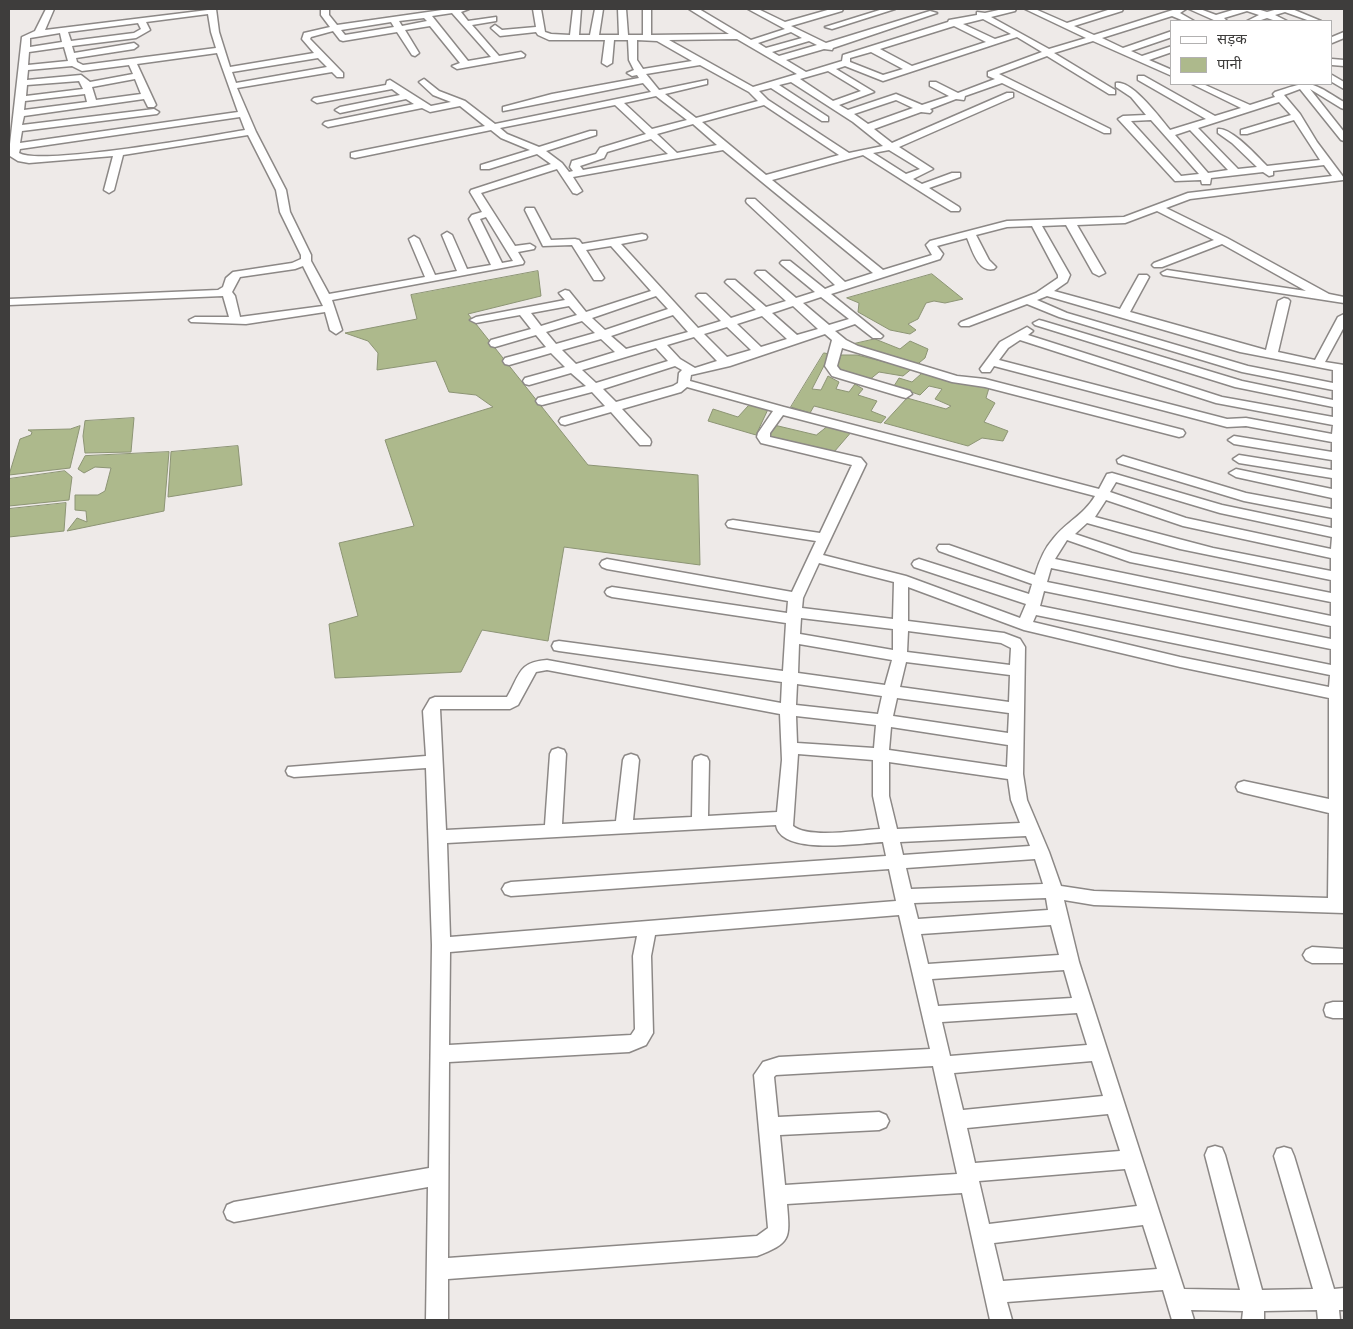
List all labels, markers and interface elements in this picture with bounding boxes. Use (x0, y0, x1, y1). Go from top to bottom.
legend (1170, 20, 1333, 85)
text: सड़क (1217, 29, 1247, 47)
text: पानी (1217, 54, 1242, 72)

